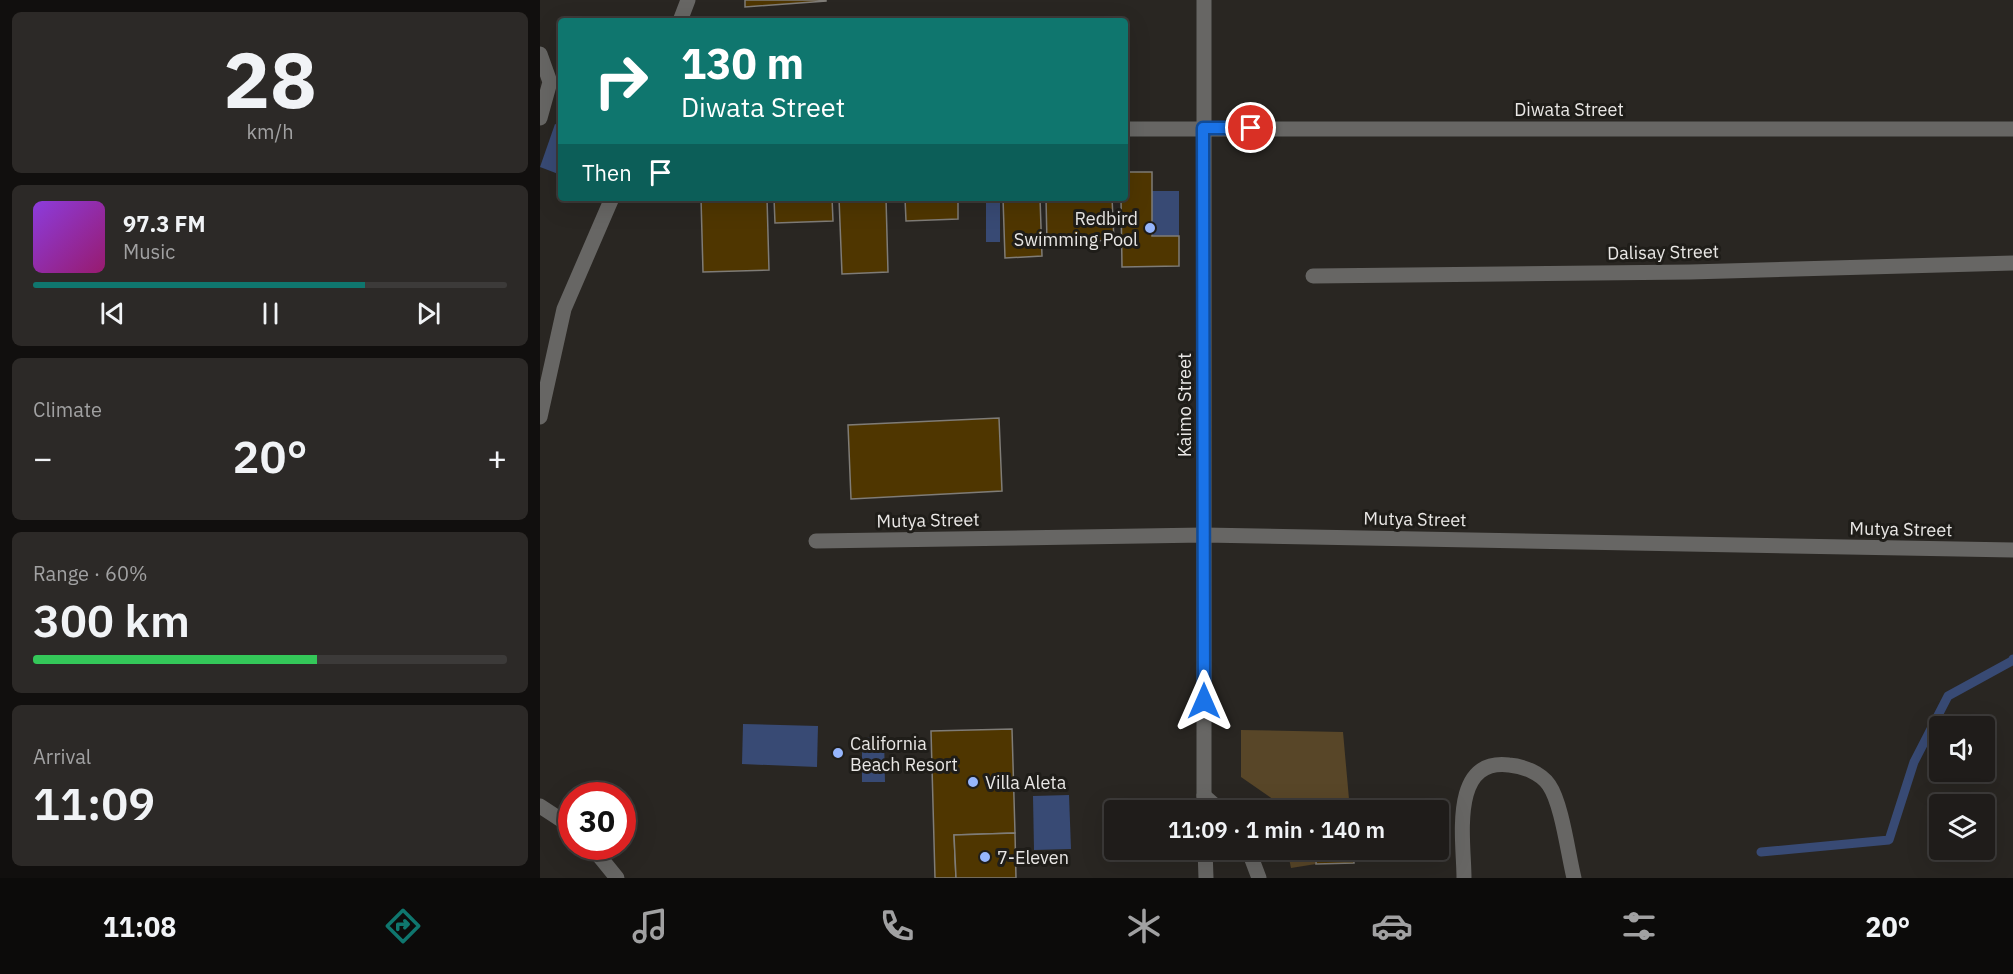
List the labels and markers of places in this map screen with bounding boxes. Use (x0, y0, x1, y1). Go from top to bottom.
pin (1225, 102, 1276, 153)
place label: Redbird Swimming Pool (1014, 207, 1138, 251)
marker: Redbird Swimming Pool (1143, 221, 1157, 235)
place label: California Beach Resort (850, 732, 958, 776)
marker: California Beach Resort (831, 746, 845, 760)
place label: Villa Aleta (985, 771, 1067, 794)
marker: Villa Aleta (966, 775, 980, 789)
place label: 7-Eleven (997, 846, 1069, 869)
marker: 7-Eleven (978, 850, 992, 864)

